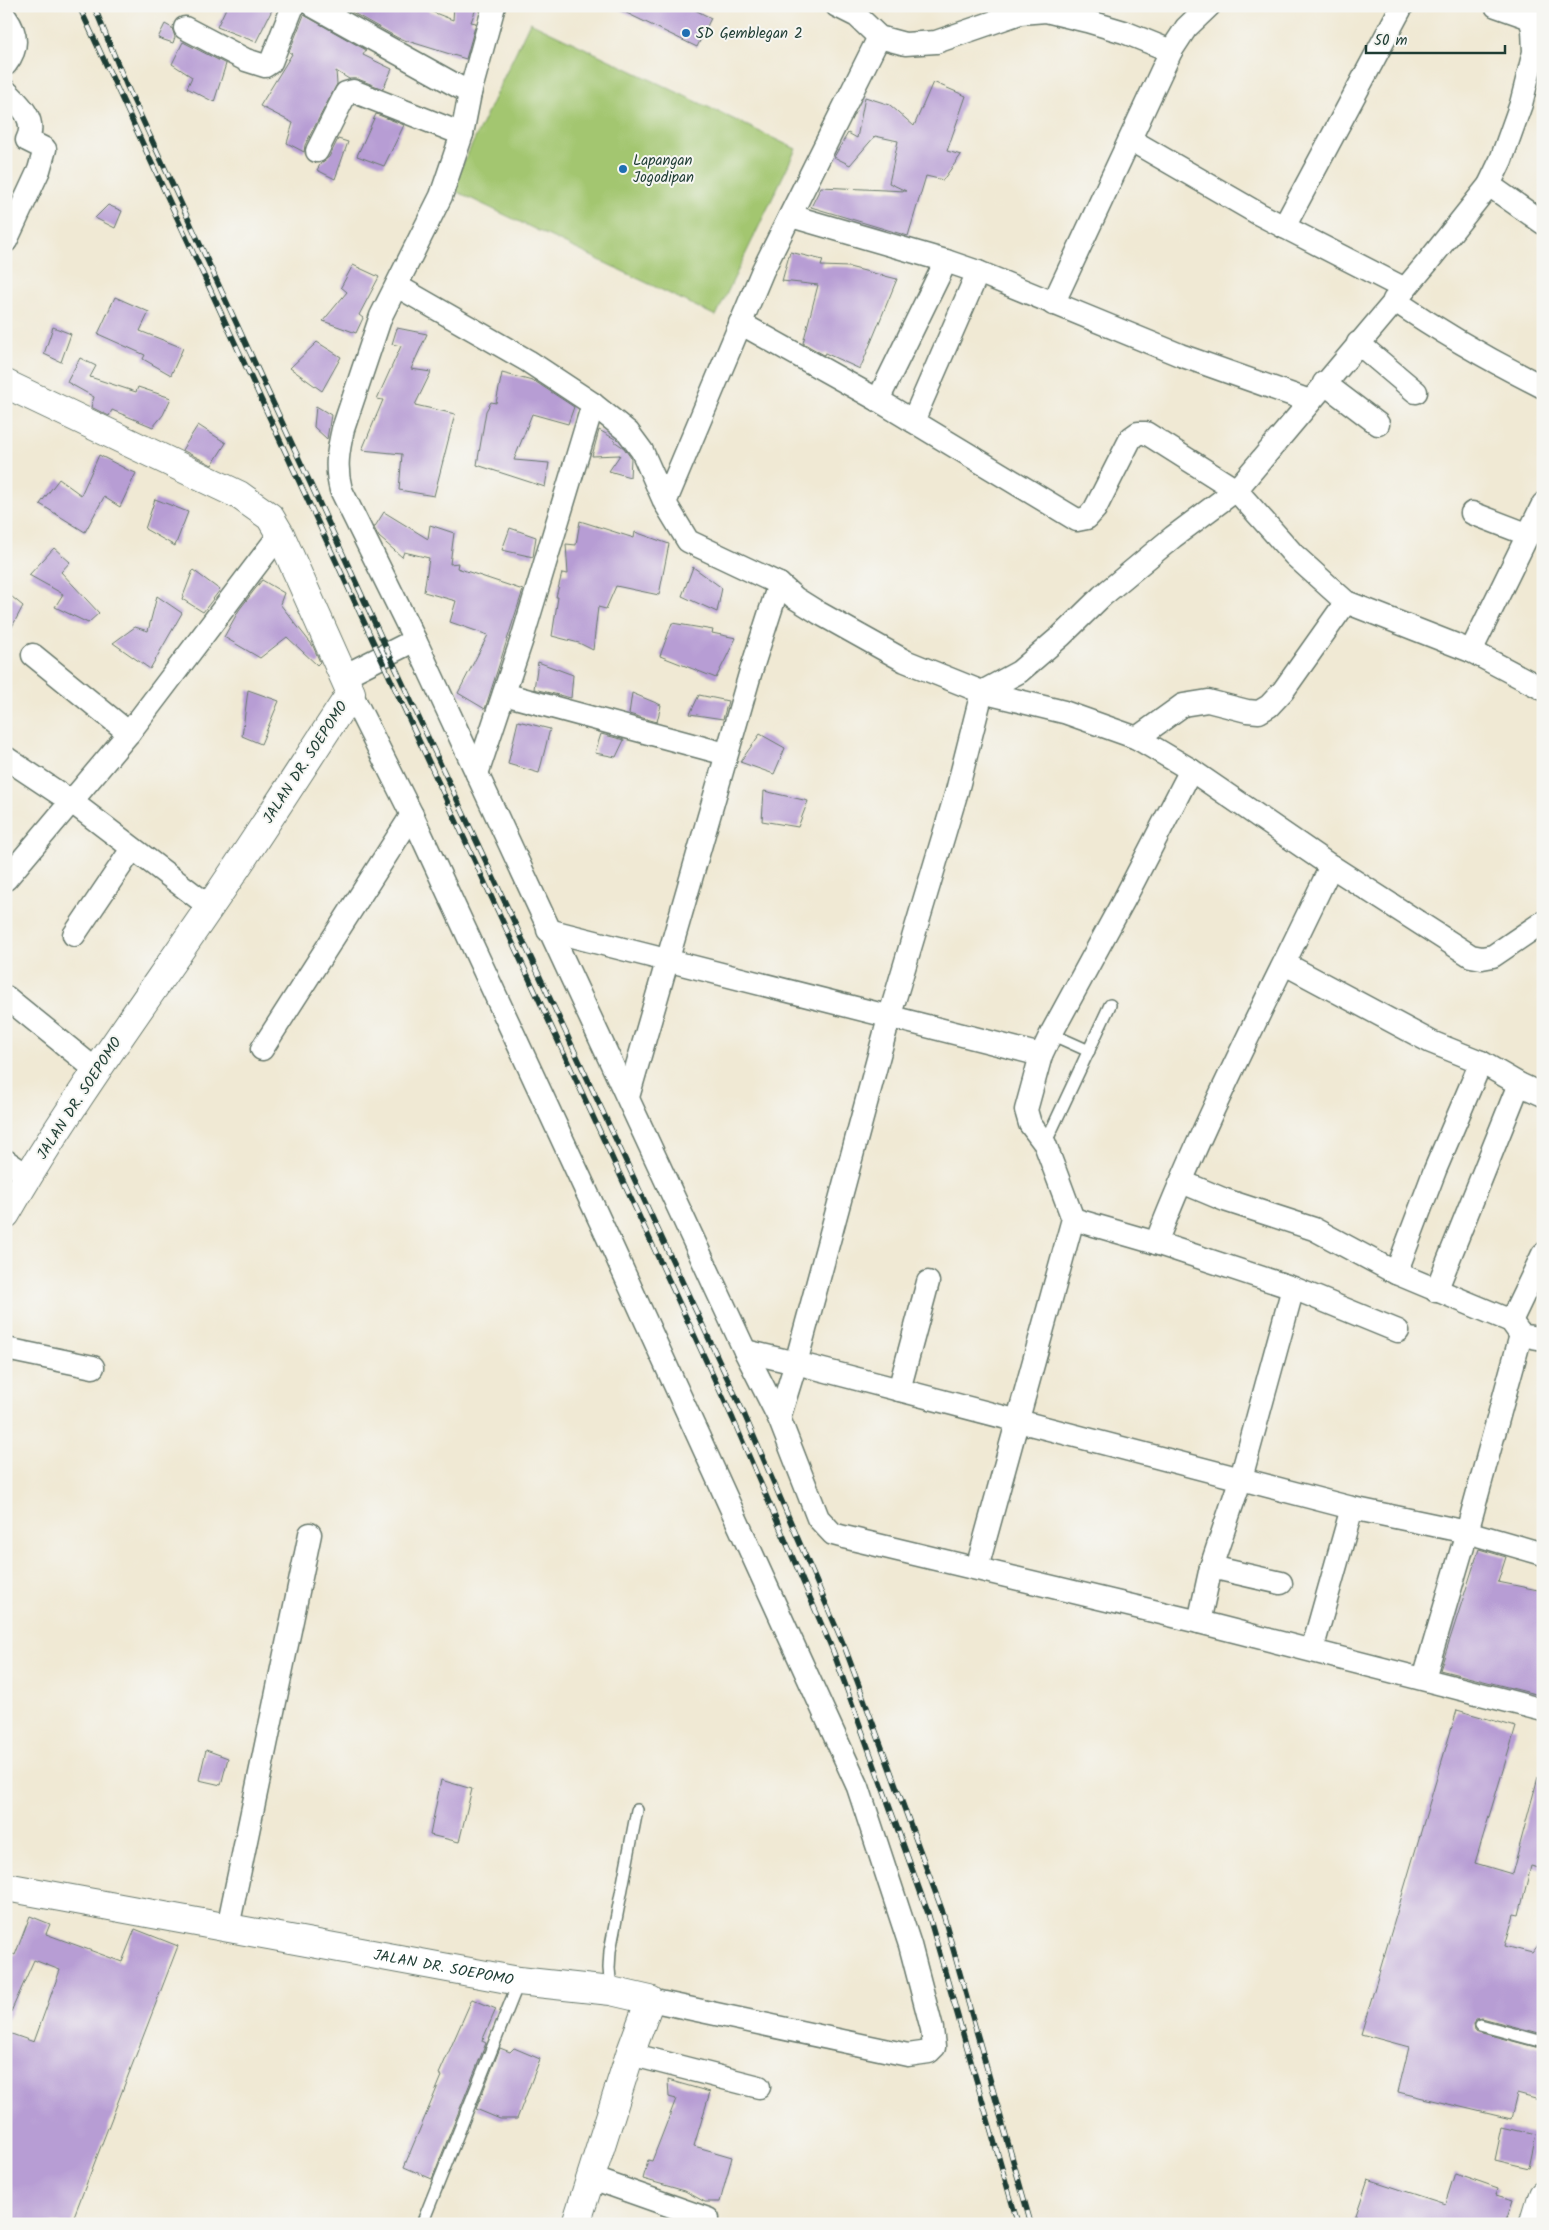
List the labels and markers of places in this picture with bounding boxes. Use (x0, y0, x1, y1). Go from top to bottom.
place label: SD Gemblegan 2 (696, 22, 803, 46)
marker: SD Gemblegan 2 (680, 27, 692, 39)
place label: Lapangan Jogodipan (633, 149, 694, 190)
marker: Lapangan Jogodipan (617, 163, 629, 175)

